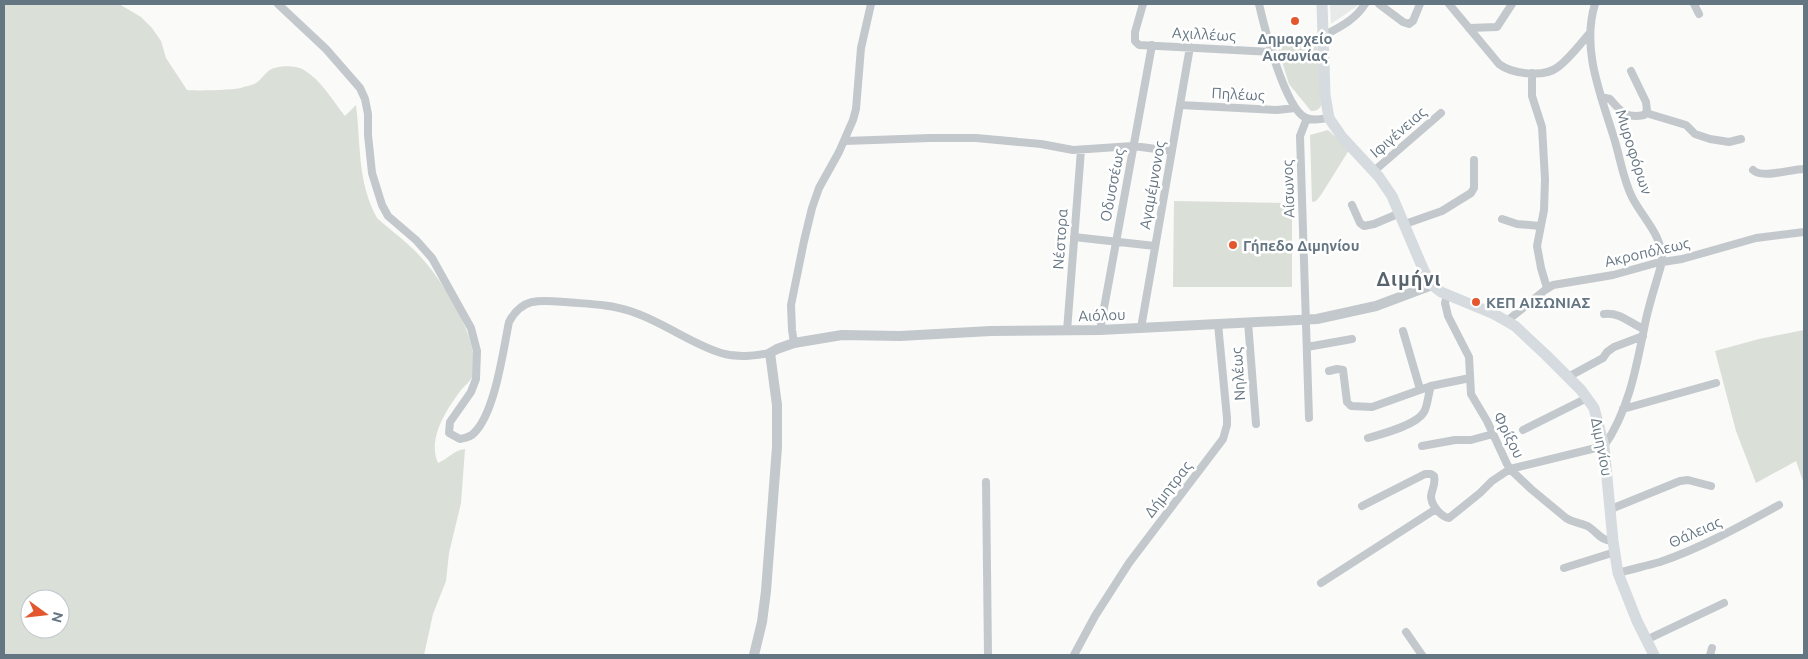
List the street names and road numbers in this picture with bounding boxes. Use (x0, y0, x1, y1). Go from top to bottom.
street label: Αχιλλέως (1172, 24, 1237, 44)
street label: Πηλέως (1211, 84, 1265, 104)
street label: Ιφιγένειας (1367, 103, 1429, 161)
street label: Μυροφόρων (1612, 107, 1656, 197)
street label: Αγαμέμνονος (1136, 139, 1168, 230)
street label: Οδυσσέως (1097, 147, 1127, 223)
street label: Αίσωνος (1278, 159, 1298, 218)
street label: Νέστορα (1049, 208, 1071, 270)
street label: Ακροπόλεως (1603, 234, 1691, 270)
street label: Αιόλου (1078, 306, 1126, 324)
street label: Νηλέως (1228, 347, 1248, 401)
street label: Φρίξου (1490, 409, 1528, 461)
street label: Διμηνίου (1588, 416, 1616, 478)
street label: Δήμητρας (1141, 457, 1195, 520)
street label: Θάλειας (1666, 513, 1724, 551)

